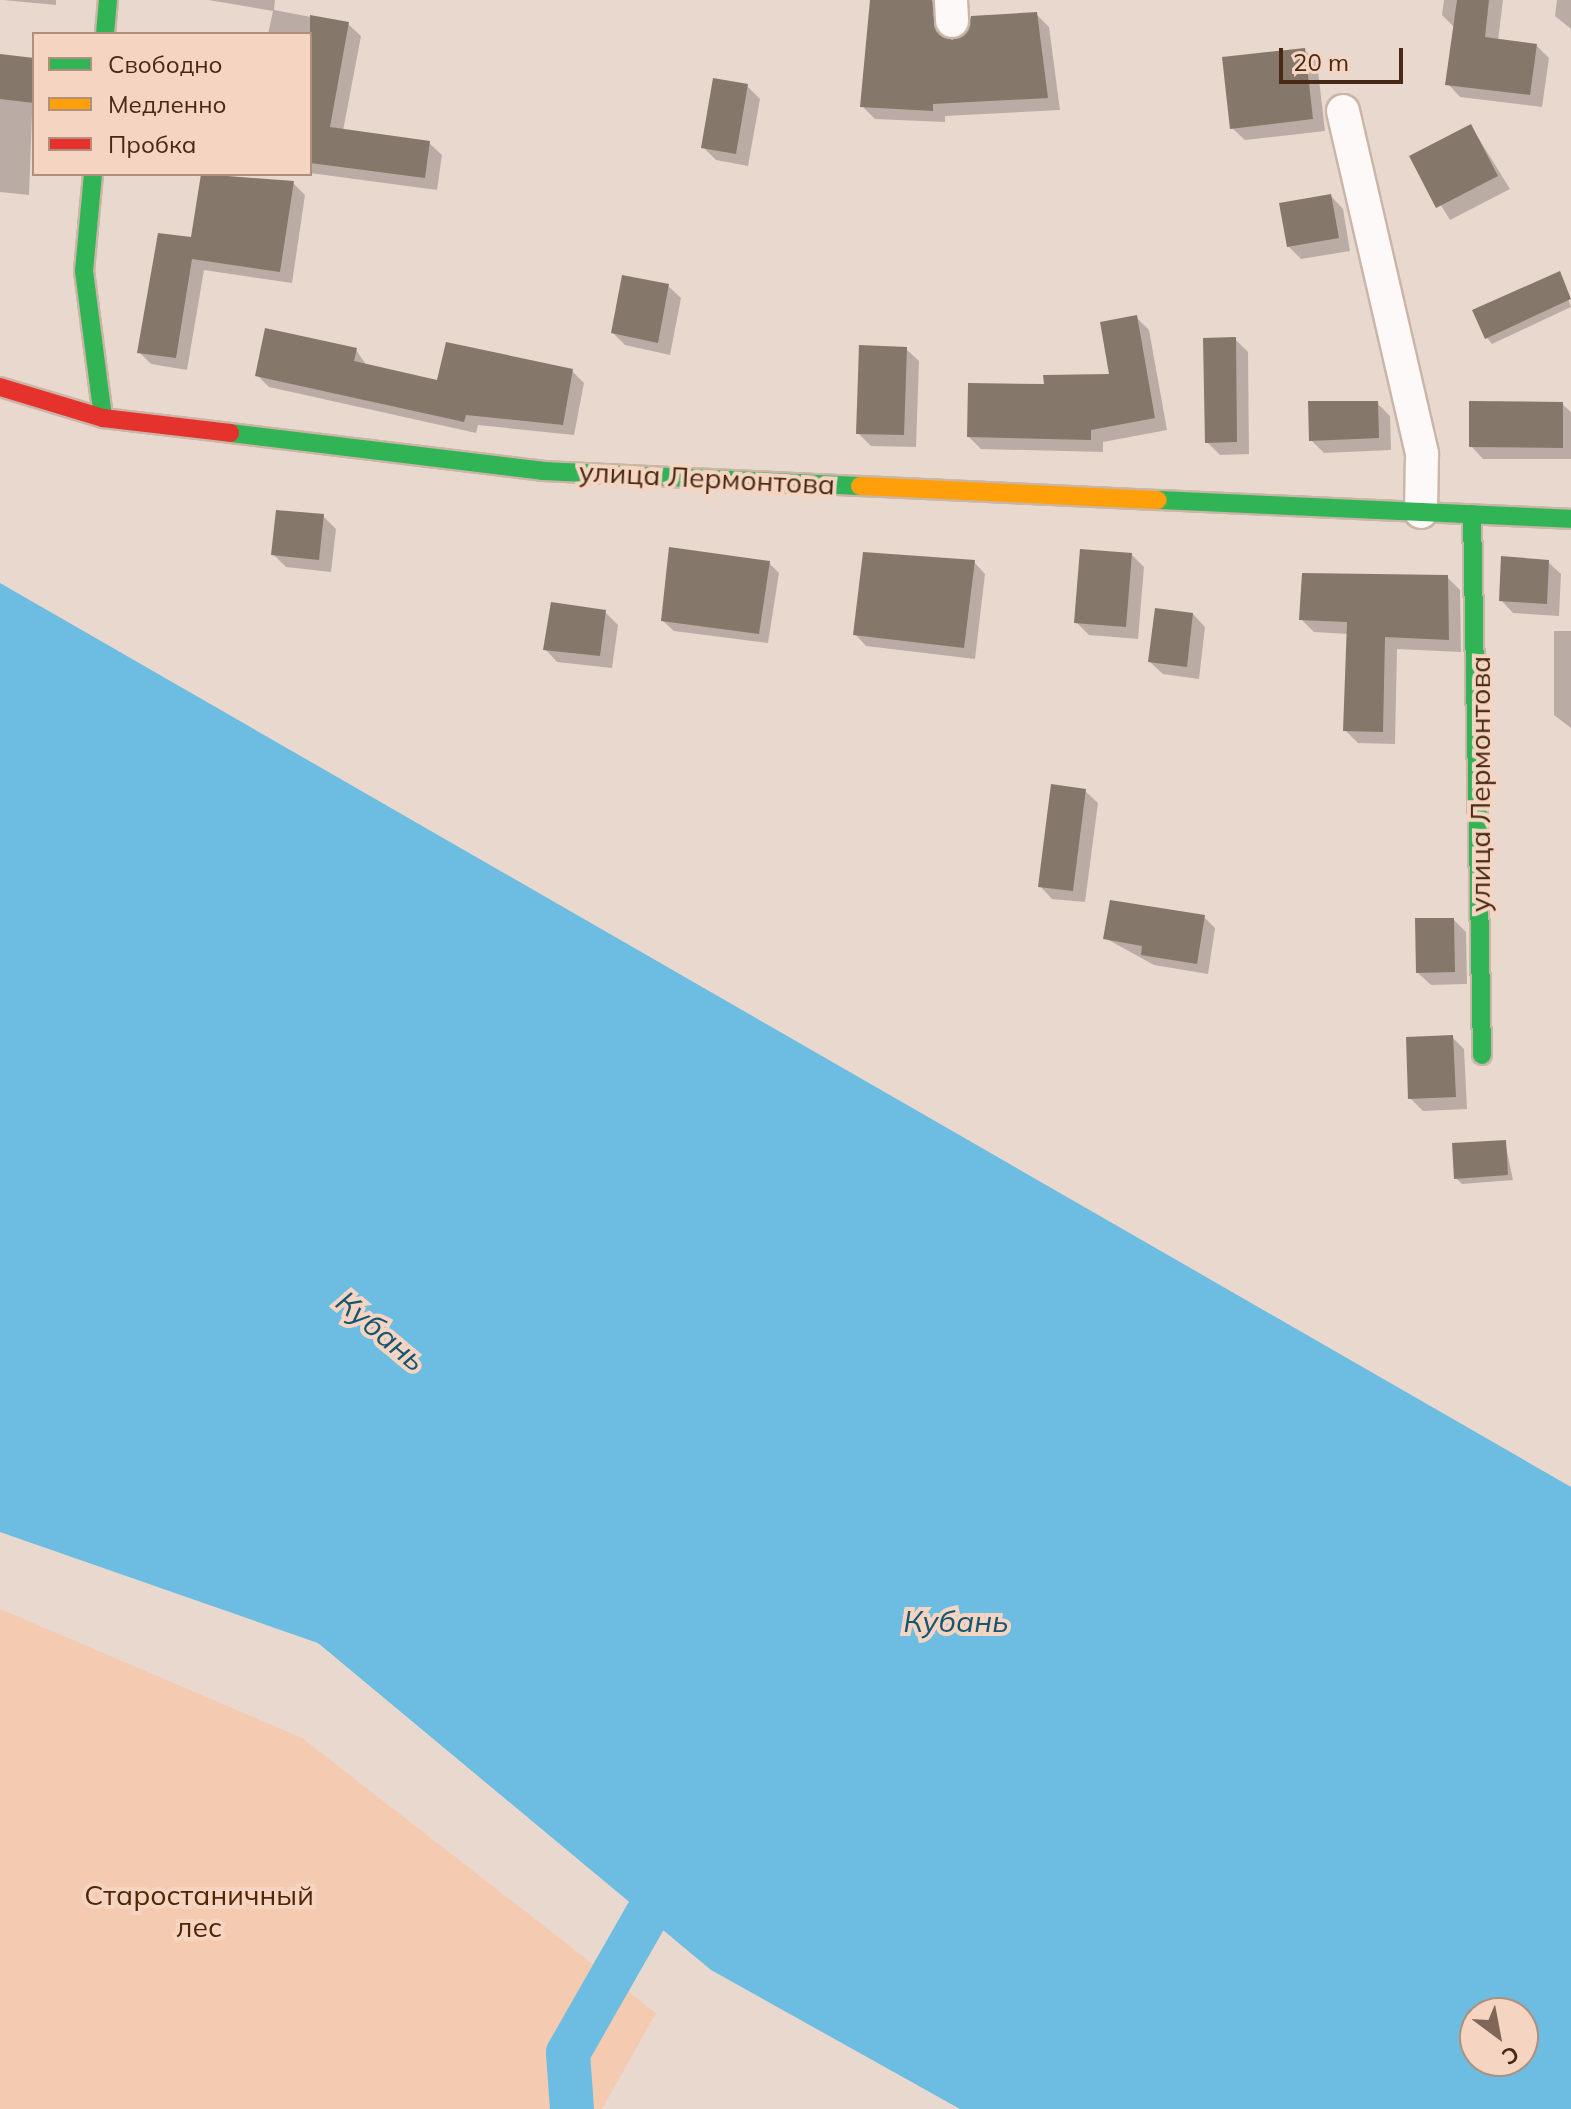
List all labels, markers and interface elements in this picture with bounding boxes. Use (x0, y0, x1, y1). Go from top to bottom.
legend (32, 32, 312, 176)
scale bar (1283, 32, 1407, 82)
text: 20 m (1293, 47, 1349, 77)
text: Свободно (108, 49, 223, 79)
text: Медленно (108, 89, 227, 119)
text: Пробка (108, 129, 196, 159)
street label: улица Лермонтова (578, 455, 836, 501)
street label: улица Лермонтова (1463, 656, 1497, 912)
water label: Кубань (329, 1283, 433, 1379)
water label: Кубань (903, 1603, 1009, 1639)
park label: Старостаничный лес (84, 1878, 314, 1944)
north arrow (1459, 1997, 1539, 2077)
text: С (1497, 2040, 1524, 2072)

